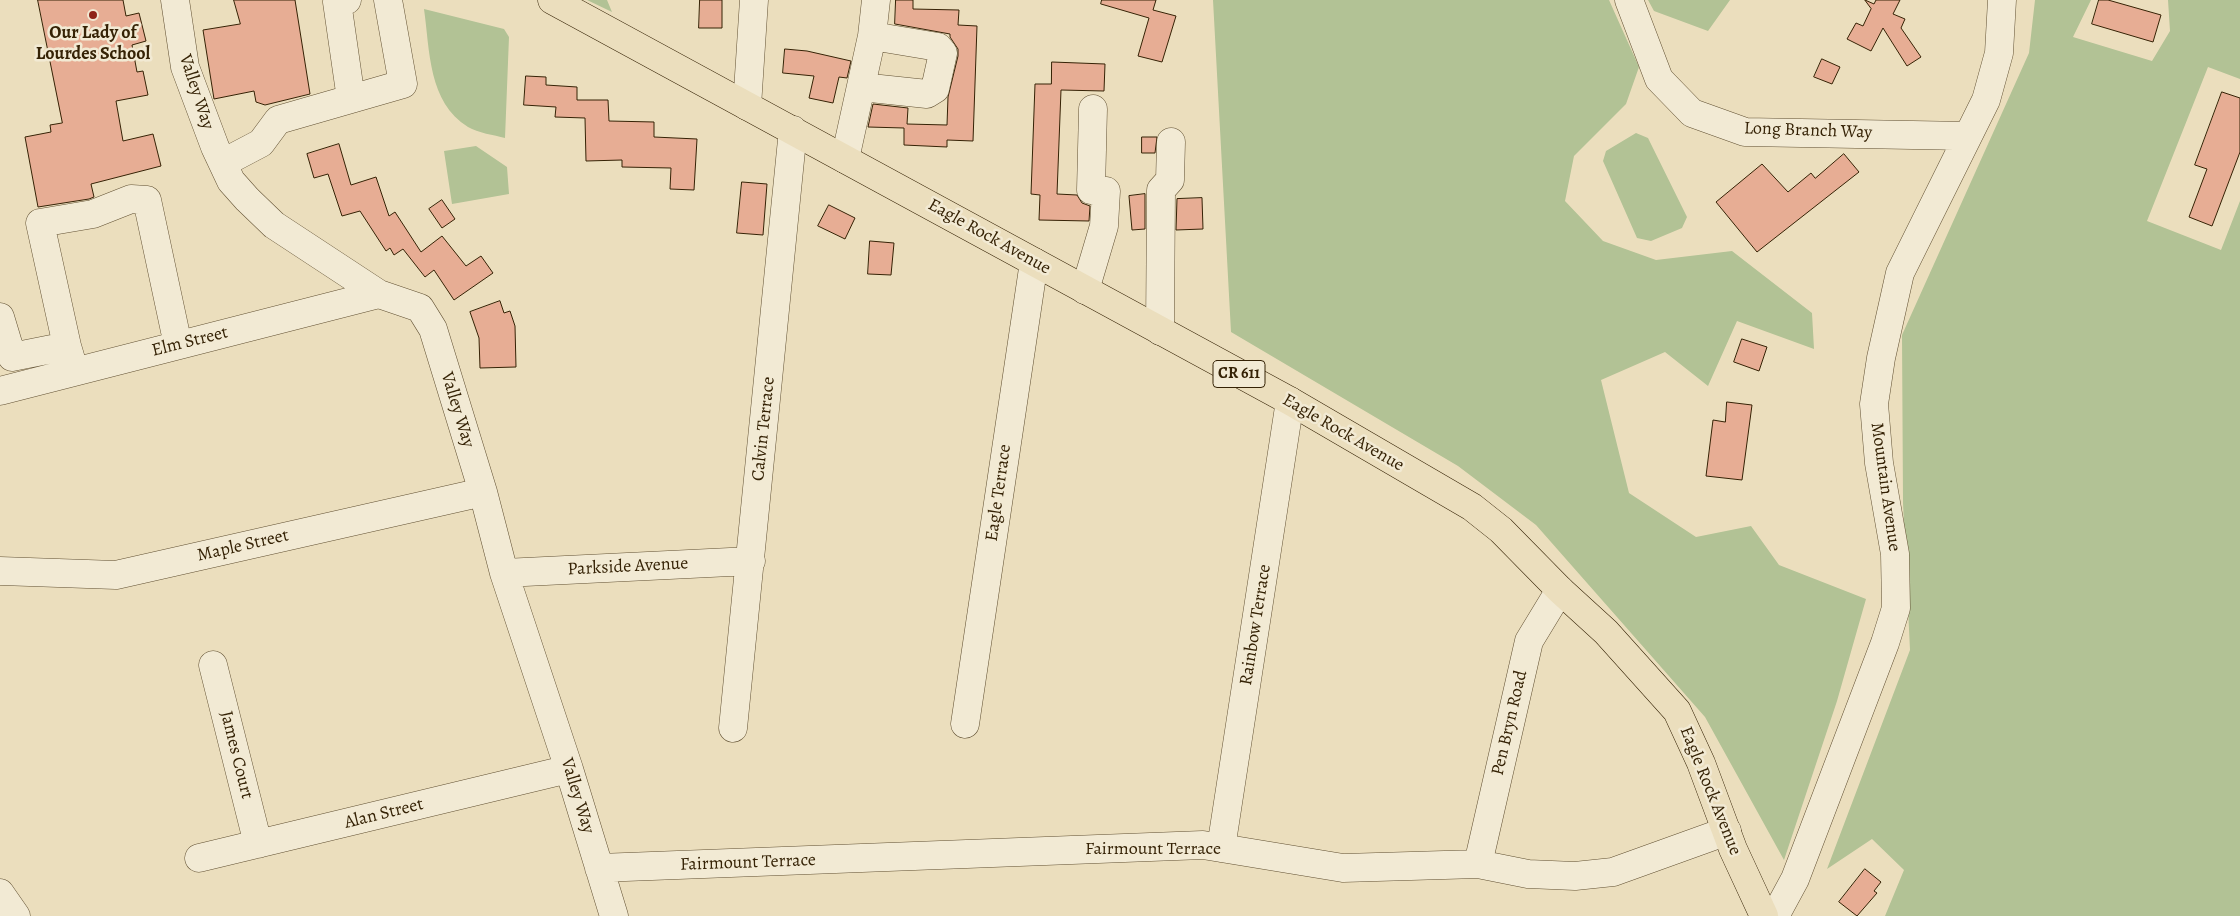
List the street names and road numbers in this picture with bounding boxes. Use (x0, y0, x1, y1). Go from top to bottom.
street label: Valley Way (174, 52, 218, 132)
street label: Long Branch Way (1744, 118, 1872, 144)
street label: Eagle Rock Avenue (924, 194, 1054, 280)
street label: Elm Street (150, 322, 230, 362)
road number: CR 611 (1213, 360, 1265, 388)
street label: Valley Way (435, 370, 479, 450)
street label: Calvin Terrace (748, 376, 780, 482)
street label: Eagle Rock Avenue (1278, 389, 1408, 477)
street label: Mountain Avenue (1865, 421, 1905, 553)
street label: Eagle Terrace (981, 443, 1017, 543)
street label: Maple Street (195, 525, 291, 567)
street label: Parkside Avenue (567, 553, 689, 581)
street label: Rainbow Terrace (1236, 563, 1276, 687)
street label: Pen Bryn Road (1487, 668, 1533, 778)
street label: James Court (215, 709, 257, 801)
street label: Eagle Rock Avenue (1674, 724, 1746, 858)
street label: Valley Way (555, 756, 599, 836)
street label: Alan Street (342, 794, 426, 834)
street label: Fairmount Terrace (1085, 839, 1221, 861)
street label: Fairmount Terrace (680, 850, 816, 876)

